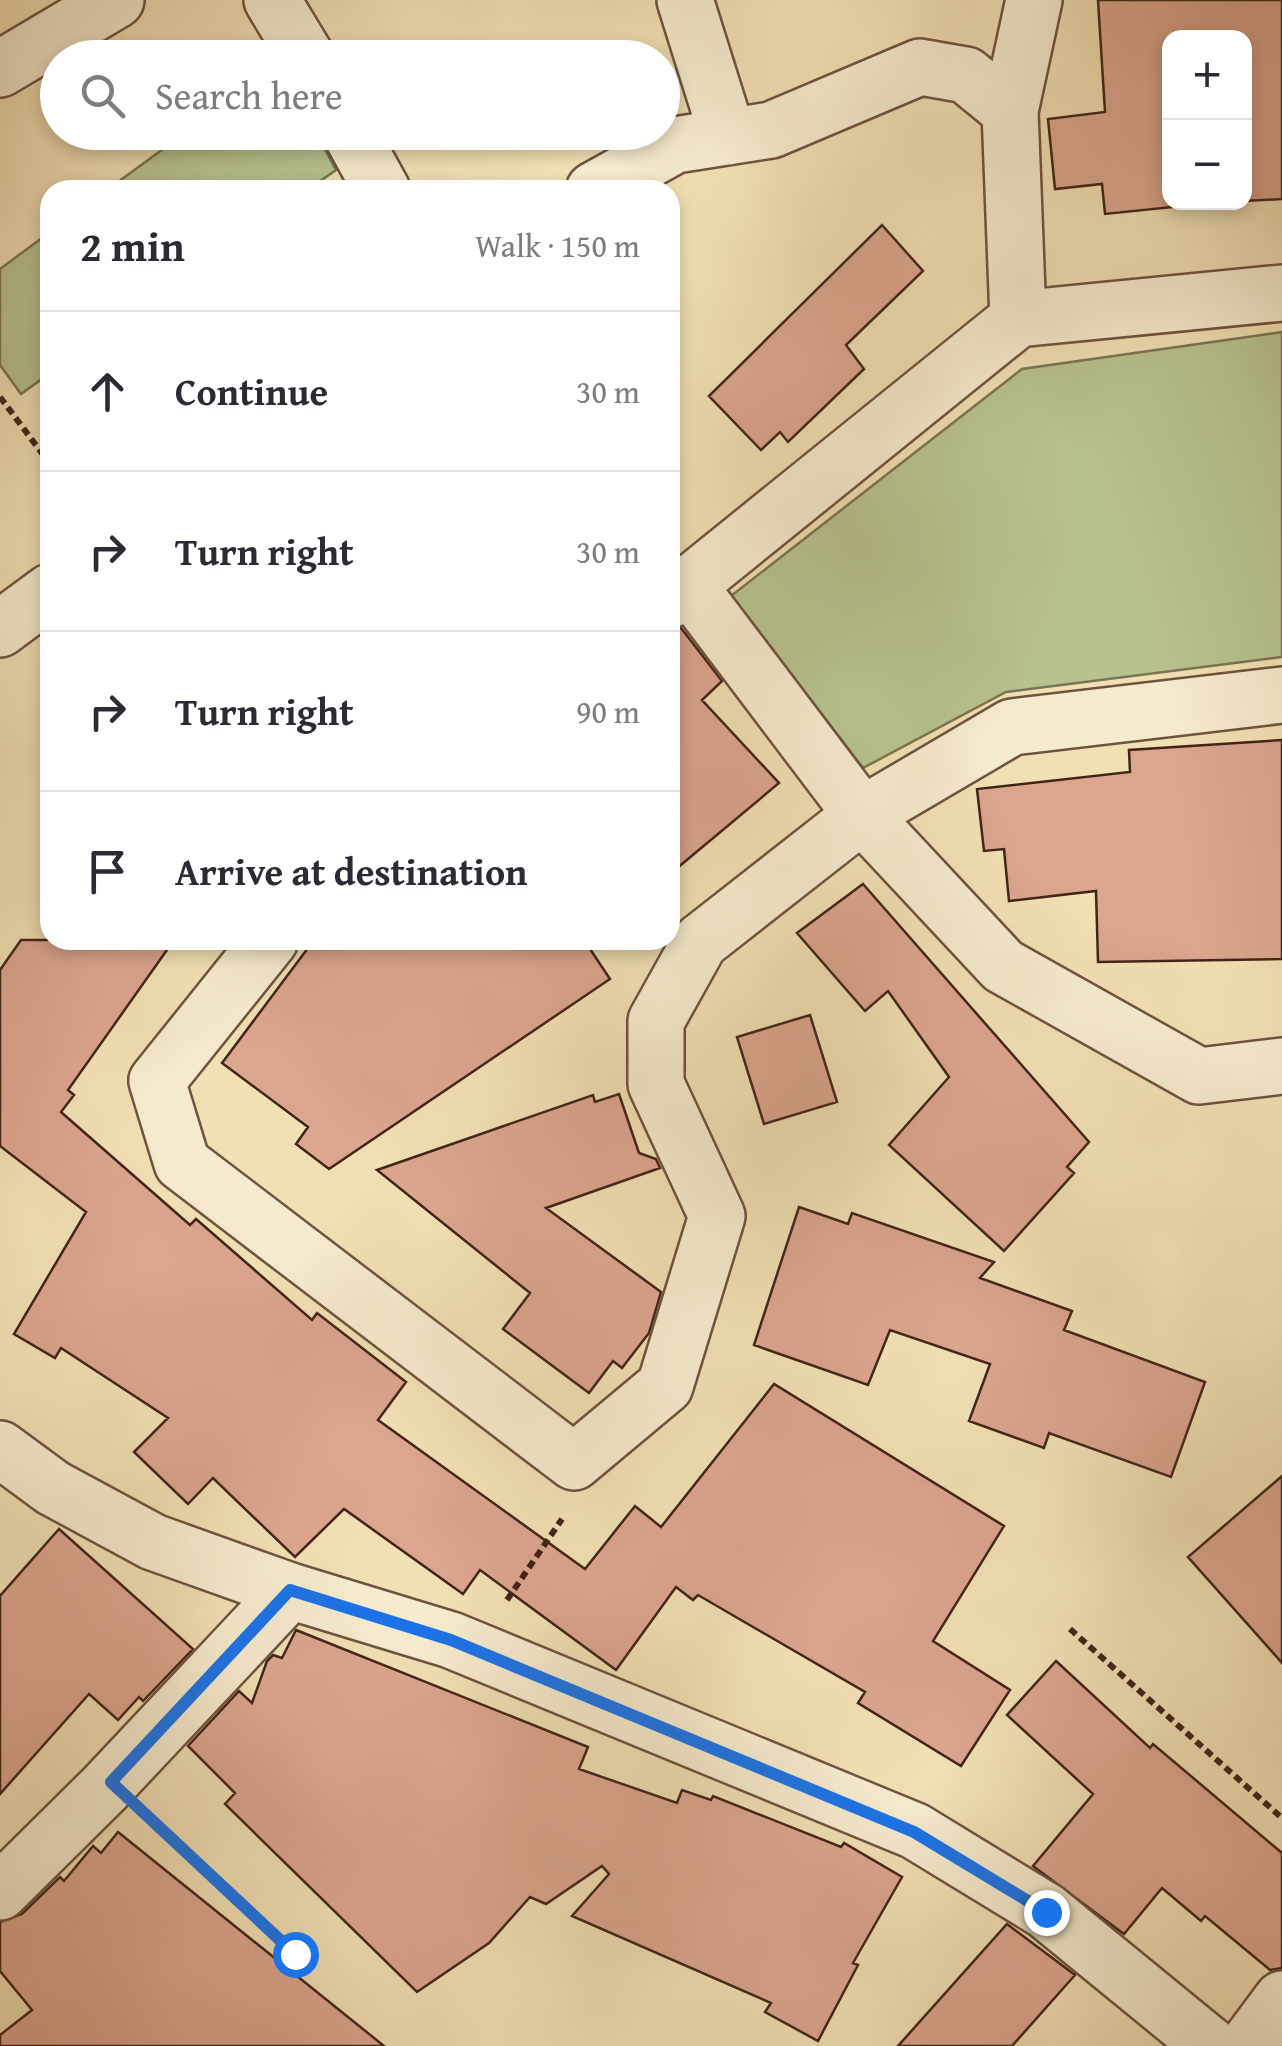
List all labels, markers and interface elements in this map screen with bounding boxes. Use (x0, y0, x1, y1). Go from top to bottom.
map controls (1162, 30, 1252, 210)
button: + (1162, 30, 1252, 120)
search box (40, 40, 680, 150)
text: Search here (155, 67, 343, 123)
icon: search (75, 68, 130, 123)
button: − (1162, 120, 1252, 210)
text: 2 min (80, 215, 185, 276)
text: Walk · 150 m (475, 222, 640, 269)
text: Continue (175, 363, 328, 419)
icon: ahead (80, 364, 135, 419)
text: 30 m (576, 368, 640, 415)
text: Turn right (175, 523, 354, 579)
icon: right (80, 524, 135, 579)
text: 30 m (576, 528, 640, 575)
text: Turn right (175, 683, 354, 739)
icon: right (80, 684, 135, 739)
text: 90 m (576, 688, 640, 735)
text: Arrive at destination (175, 843, 528, 899)
icon: arrive (80, 844, 135, 899)
route end (1024, 1890, 1070, 1936)
route start (273, 1932, 319, 1978)

